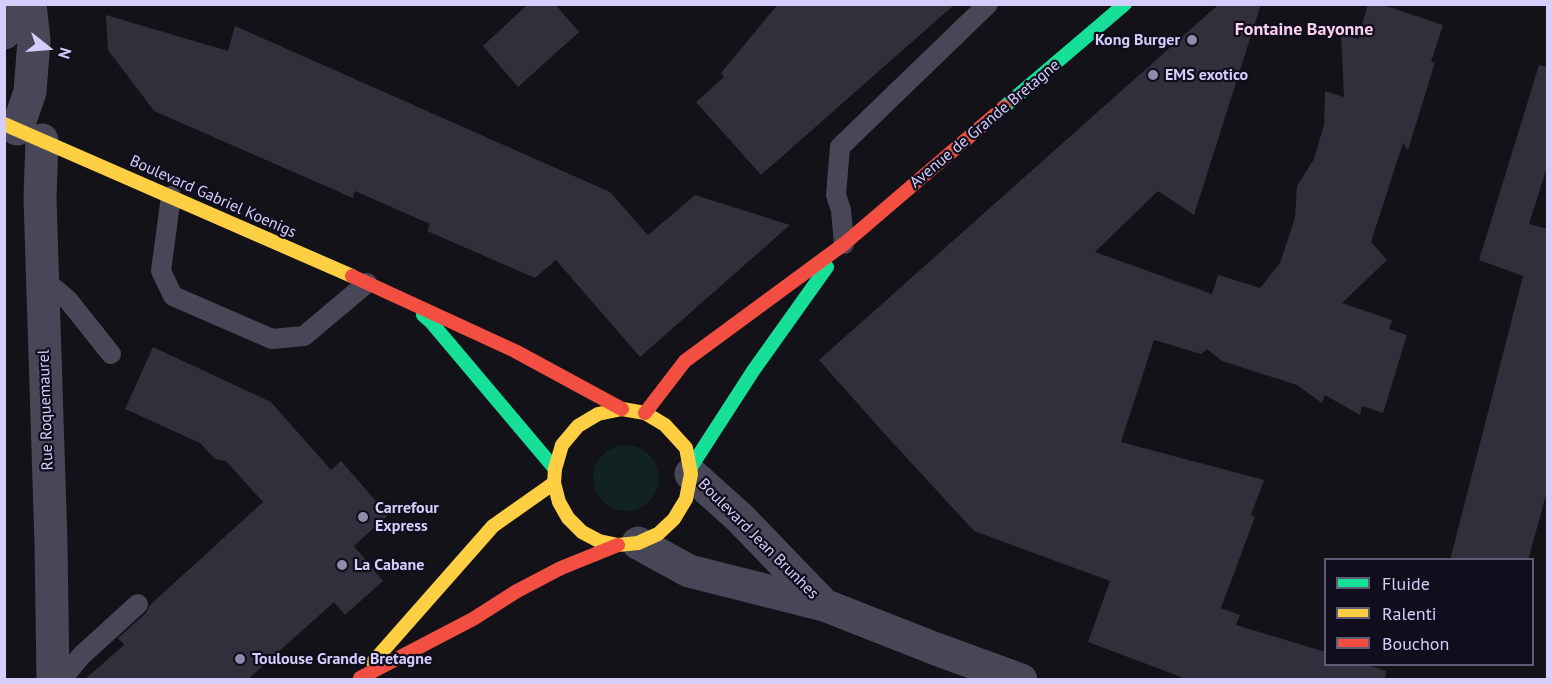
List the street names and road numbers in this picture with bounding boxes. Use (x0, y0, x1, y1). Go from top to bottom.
street label: Avenue de Grande Bretagne (906, 56, 1064, 192)
street label: Boulevard Gabriel Koenigs (127, 152, 299, 242)
street label: Rue Roquemaurel (34, 349, 58, 471)
street label: Boulevard Jean Brunhes (694, 475, 822, 603)

